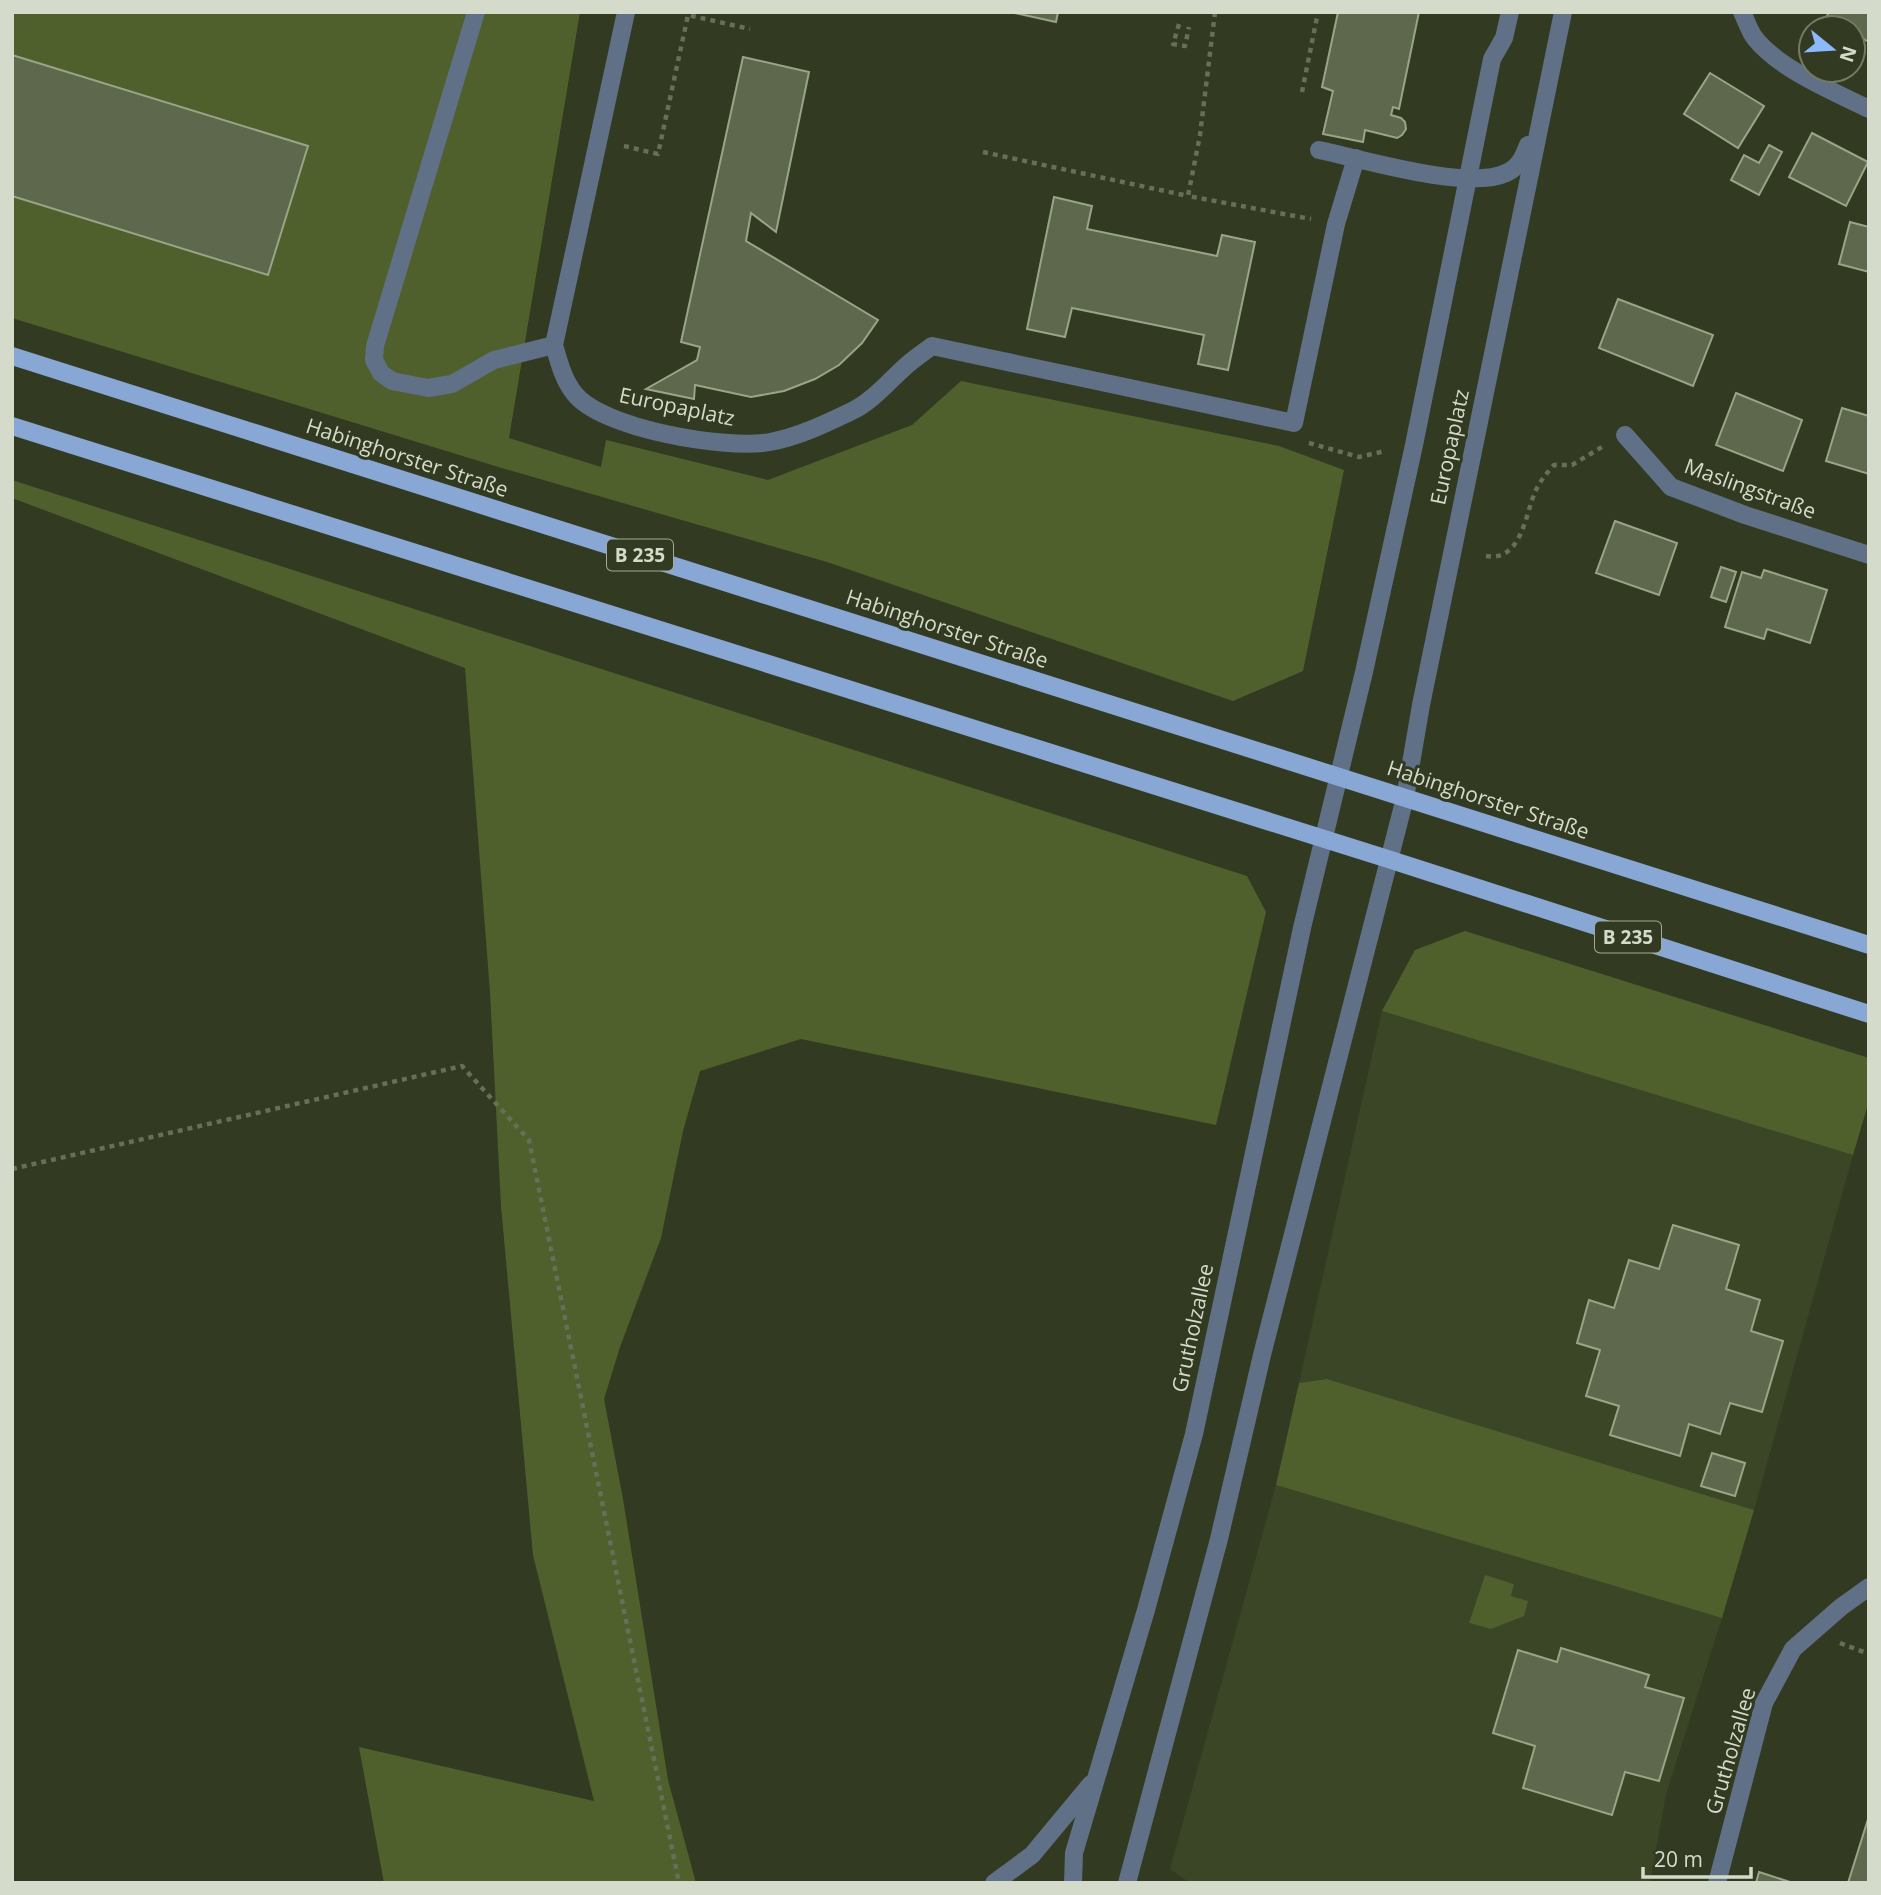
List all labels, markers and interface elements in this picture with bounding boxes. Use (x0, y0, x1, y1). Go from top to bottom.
north arrow (1797, 14, 1867, 84)
text: N (1833, 43, 1863, 66)
street label: Europaplatz (617, 380, 738, 432)
street label: Europaplatz (1423, 386, 1475, 507)
street label: Habinghorster Straße (303, 411, 512, 503)
street label: Maslingstraße (1681, 451, 1820, 525)
road number: B 235 (607, 540, 673, 570)
street label: Habinghorster Straße (843, 582, 1052, 674)
street label: Habinghorster Straße (1384, 753, 1593, 845)
road number: B 235 (1595, 922, 1661, 953)
street label: Grutholzallee (1165, 1261, 1219, 1395)
street label: Grutholzallee (1699, 1684, 1762, 1817)
scale bar (1643, 1836, 1752, 1880)
text: 20 m (1654, 1845, 1703, 1873)

